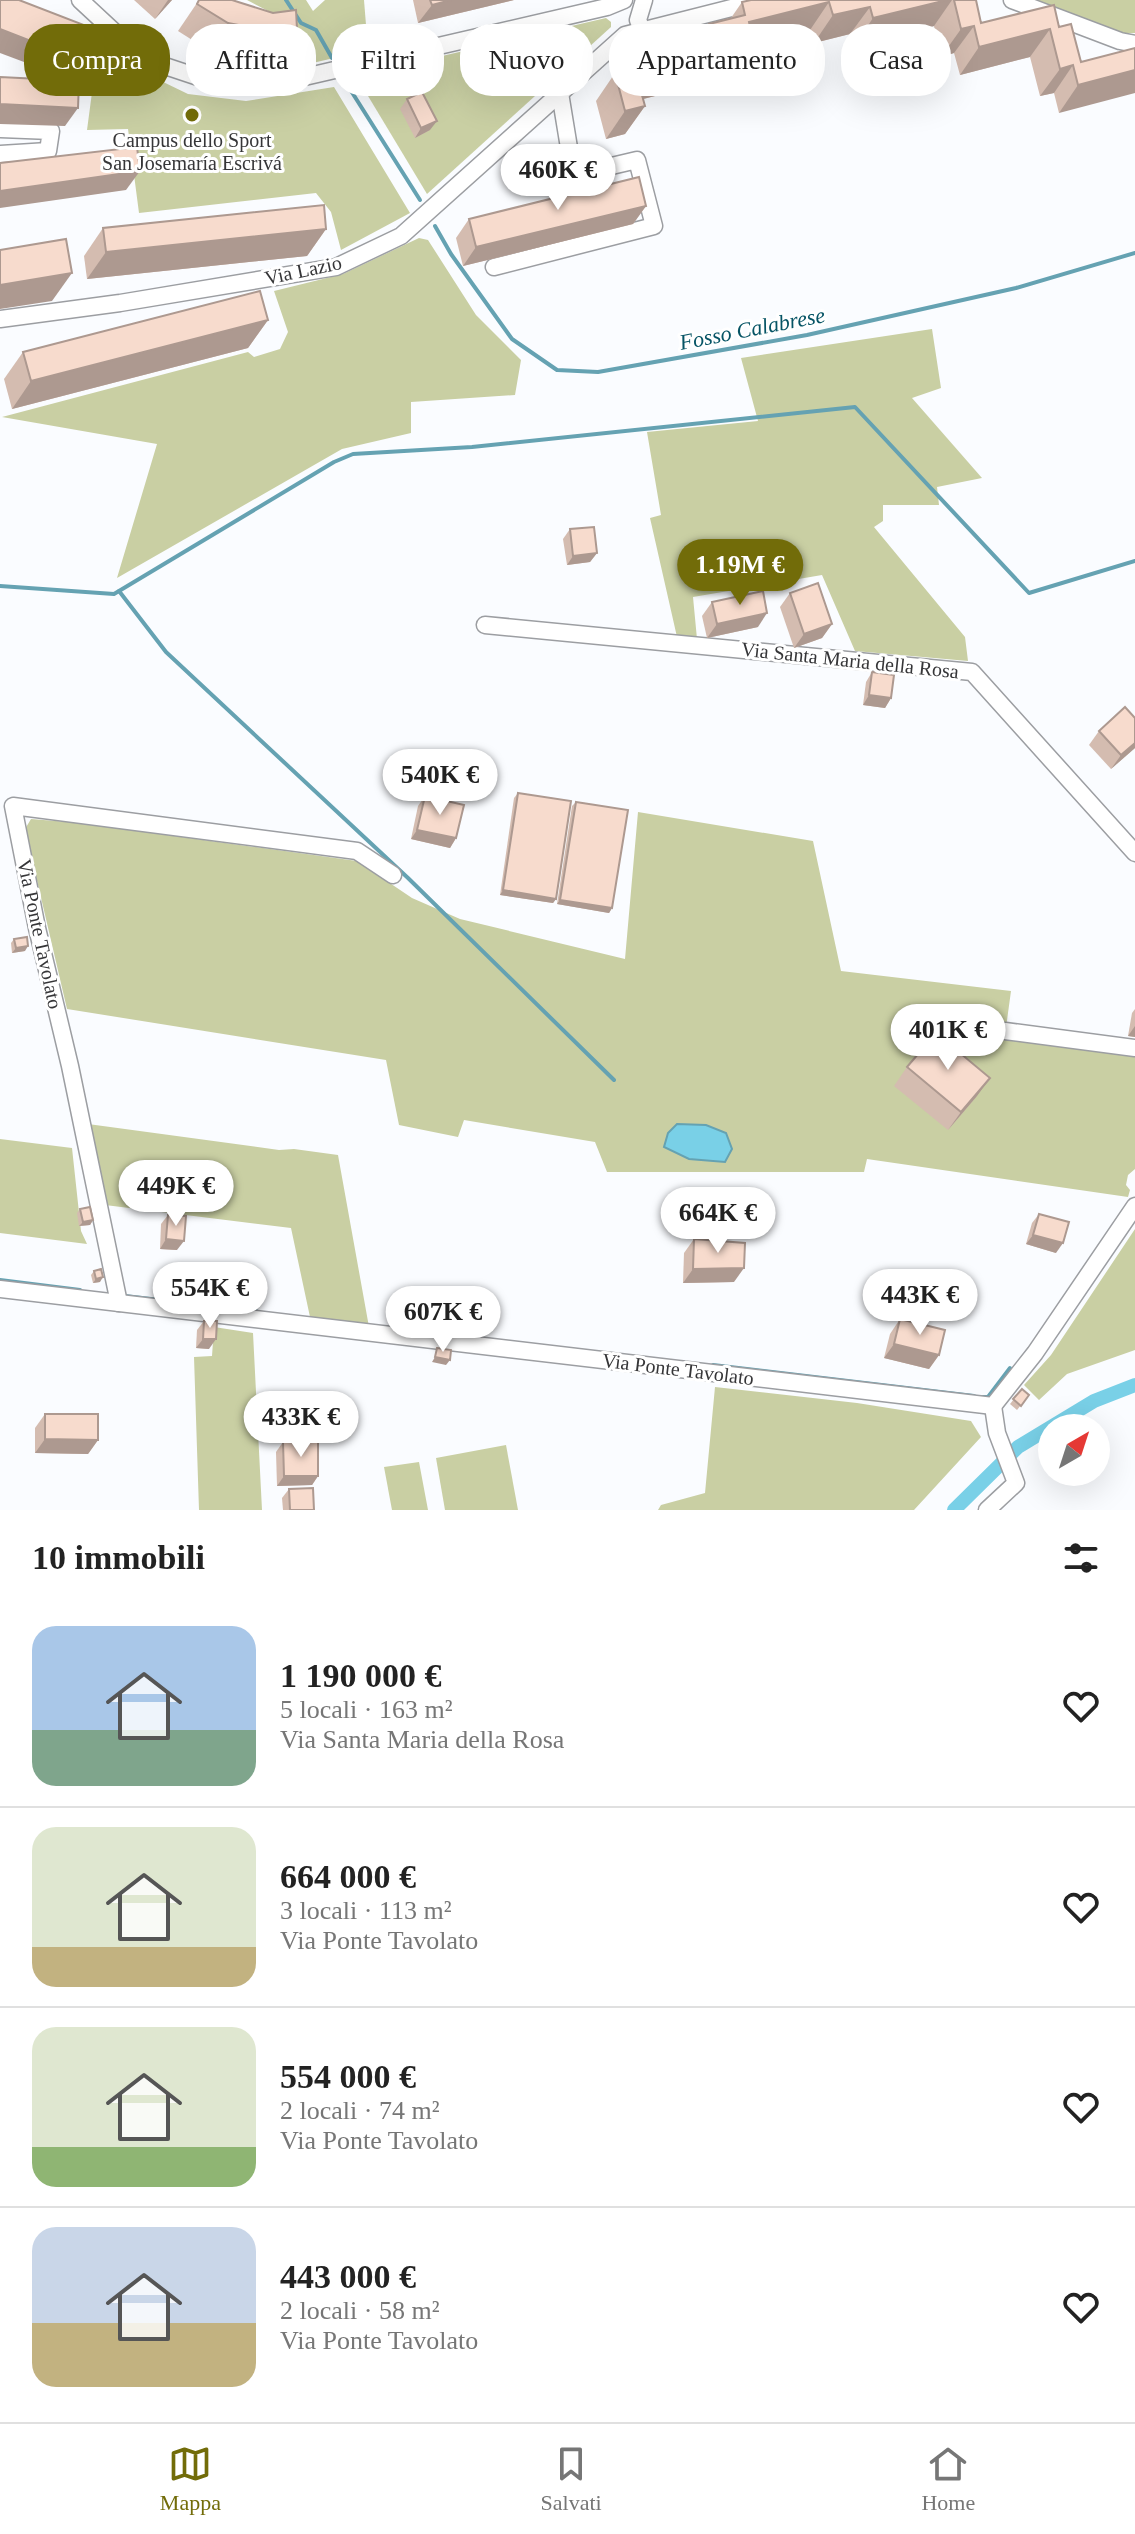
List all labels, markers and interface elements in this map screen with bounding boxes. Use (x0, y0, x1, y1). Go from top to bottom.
chip: Compra (24, 24, 170, 96)
chip: Affitta (186, 24, 316, 96)
chip: Filtri (332, 24, 444, 96)
chip: Nuovo (460, 24, 593, 96)
chip: Appartamento (609, 24, 825, 96)
chip: Casa (841, 24, 951, 96)
marker: Campus dello Sport San Josemaría Escrivá (183, 106, 201, 124)
place label: Campus dello Sport San Josemaría Escrivá (102, 129, 282, 174)
pin: 460K € (493, 144, 623, 212)
text: 460K € (519, 155, 597, 184)
street label: Via Lazio (262, 251, 344, 289)
water label: Fosso Calabrese (676, 302, 827, 355)
pin: 1.19M € (666, 539, 814, 607)
text: 1.19M € (695, 550, 785, 579)
street label: Via Santa Maria della Rosa (740, 638, 960, 682)
pin: 540K € (375, 749, 505, 817)
text: 540K € (401, 760, 479, 789)
street label: Via Ponte Tavolato (13, 857, 67, 1011)
pin: 401K € (883, 1004, 1013, 1072)
text: 401K € (909, 1015, 987, 1044)
pin: 449K € (111, 1160, 241, 1228)
text: 449K € (137, 1171, 215, 1200)
pin: 664K € (653, 1187, 783, 1255)
text: 664K € (679, 1198, 757, 1227)
pin: 554K € (145, 1262, 275, 1330)
pin: 443K € (855, 1269, 985, 1337)
text: 554K € (171, 1273, 249, 1302)
text: 443K € (881, 1280, 959, 1309)
pin: 607K € (378, 1286, 508, 1354)
text: 607K € (404, 1297, 482, 1326)
street label: Via Ponte Tavolato (601, 1349, 755, 1389)
pin: 433K € (236, 1391, 366, 1459)
text: 433K € (262, 1402, 340, 1431)
north arrow (1038, 1414, 1110, 1486)
map controls (1038, 1414, 1110, 1486)
icon: filters (1059, 1536, 1103, 1580)
text: 10 immobili (32, 1539, 205, 1576)
text: 1 190 000 € (280, 1657, 442, 1694)
icon: home (96, 1658, 192, 1754)
icon: heart (1059, 1684, 1103, 1728)
text: 5 locali · 163 m² (280, 1695, 452, 1724)
text: Via Santa Maria della Rosa (280, 1725, 564, 1754)
text: 664 000 € (280, 1858, 416, 1895)
icon: home (96, 1859, 192, 1955)
icon: heart (1059, 1885, 1103, 1929)
text: 3 locali · 113 m² (280, 1896, 451, 1925)
text: Via Ponte Tavolato (280, 1926, 478, 1955)
text: 554 000 € (280, 2058, 416, 2095)
icon: home (96, 2059, 192, 2155)
icon: heart (1059, 2085, 1103, 2129)
text: 2 locali · 74 m² (280, 2096, 439, 2125)
text: Via Ponte Tavolato (280, 2126, 478, 2155)
text: 443 000 € (280, 2258, 416, 2295)
icon: home (96, 2259, 192, 2355)
icon: heart (1059, 2285, 1103, 2329)
text: 2 locali · 58 m² (280, 2296, 439, 2325)
text: Via Ponte Tavolato (280, 2326, 478, 2355)
tab: Mappa (160, 2442, 221, 2516)
tab: Salvati (541, 2442, 602, 2516)
tab: Home (921, 2442, 975, 2516)

